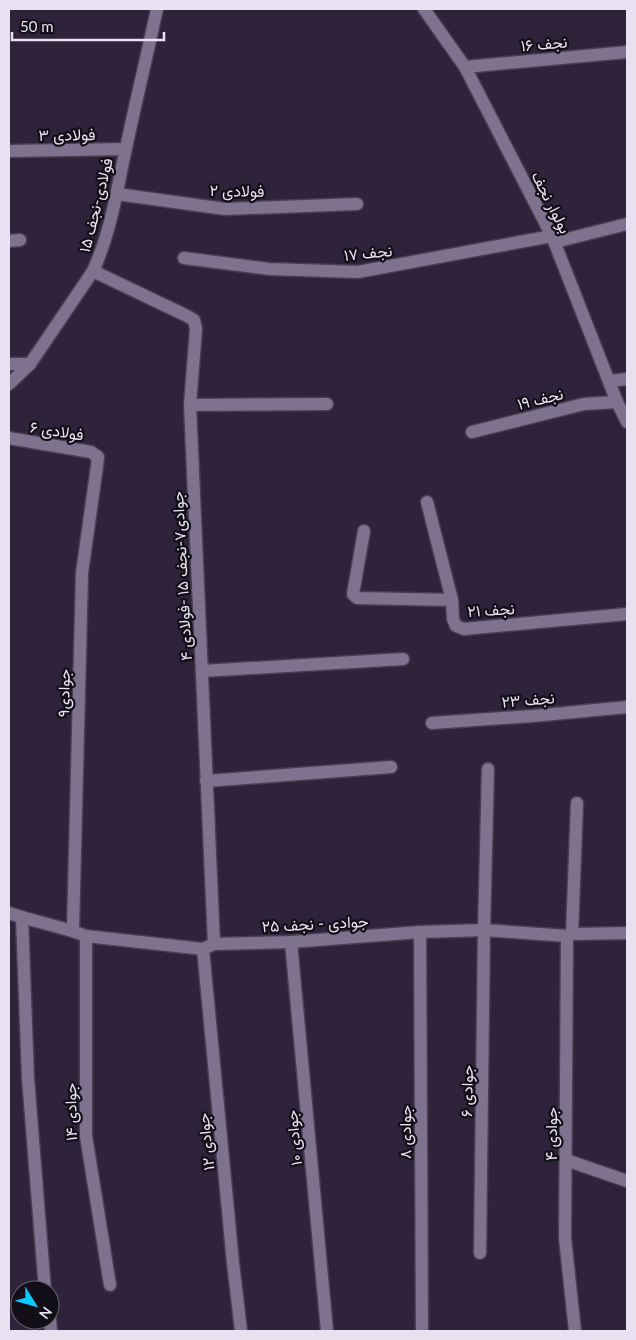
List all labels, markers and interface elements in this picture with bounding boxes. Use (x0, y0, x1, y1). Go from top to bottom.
scale bar (12, 10, 165, 42)
text: 50 m (20, 17, 54, 35)
street label: نجف ۱۶ (520, 31, 568, 56)
street label: فولادی ۳ (38, 124, 96, 146)
street label: فولادی-نجف ۱۵ (74, 156, 118, 255)
street label: بولوار نجف (527, 168, 576, 237)
street label: فولادی ۲ (209, 180, 265, 202)
street label: نجف ۱۷ (343, 240, 393, 265)
street label: نجف ۱۹ (515, 383, 565, 414)
street label: فولادی ۶ (28, 416, 85, 446)
street label: جوادی۷-نجف ۱۵ -فولادی ۴ (167, 490, 197, 661)
street label: نجف ۲۱ (467, 598, 515, 621)
street label: جوادی۹ (53, 668, 75, 717)
street label: نجف ۲۳ (501, 687, 555, 712)
street label: جوادی - نجف ۲۵ (261, 911, 369, 937)
street label: جوادی ۶ (456, 1064, 478, 1117)
street label: جوادی ۱۴ (60, 1082, 82, 1141)
street label: جوادی ۸ (395, 1105, 416, 1159)
street label: جوادی ۴ (541, 1107, 562, 1161)
street label: جوادی ۱۰ (281, 1109, 307, 1167)
street label: جوادی ۱۲ (193, 1112, 219, 1172)
north arrow (10, 1280, 60, 1330)
text: N (36, 1304, 56, 1323)

